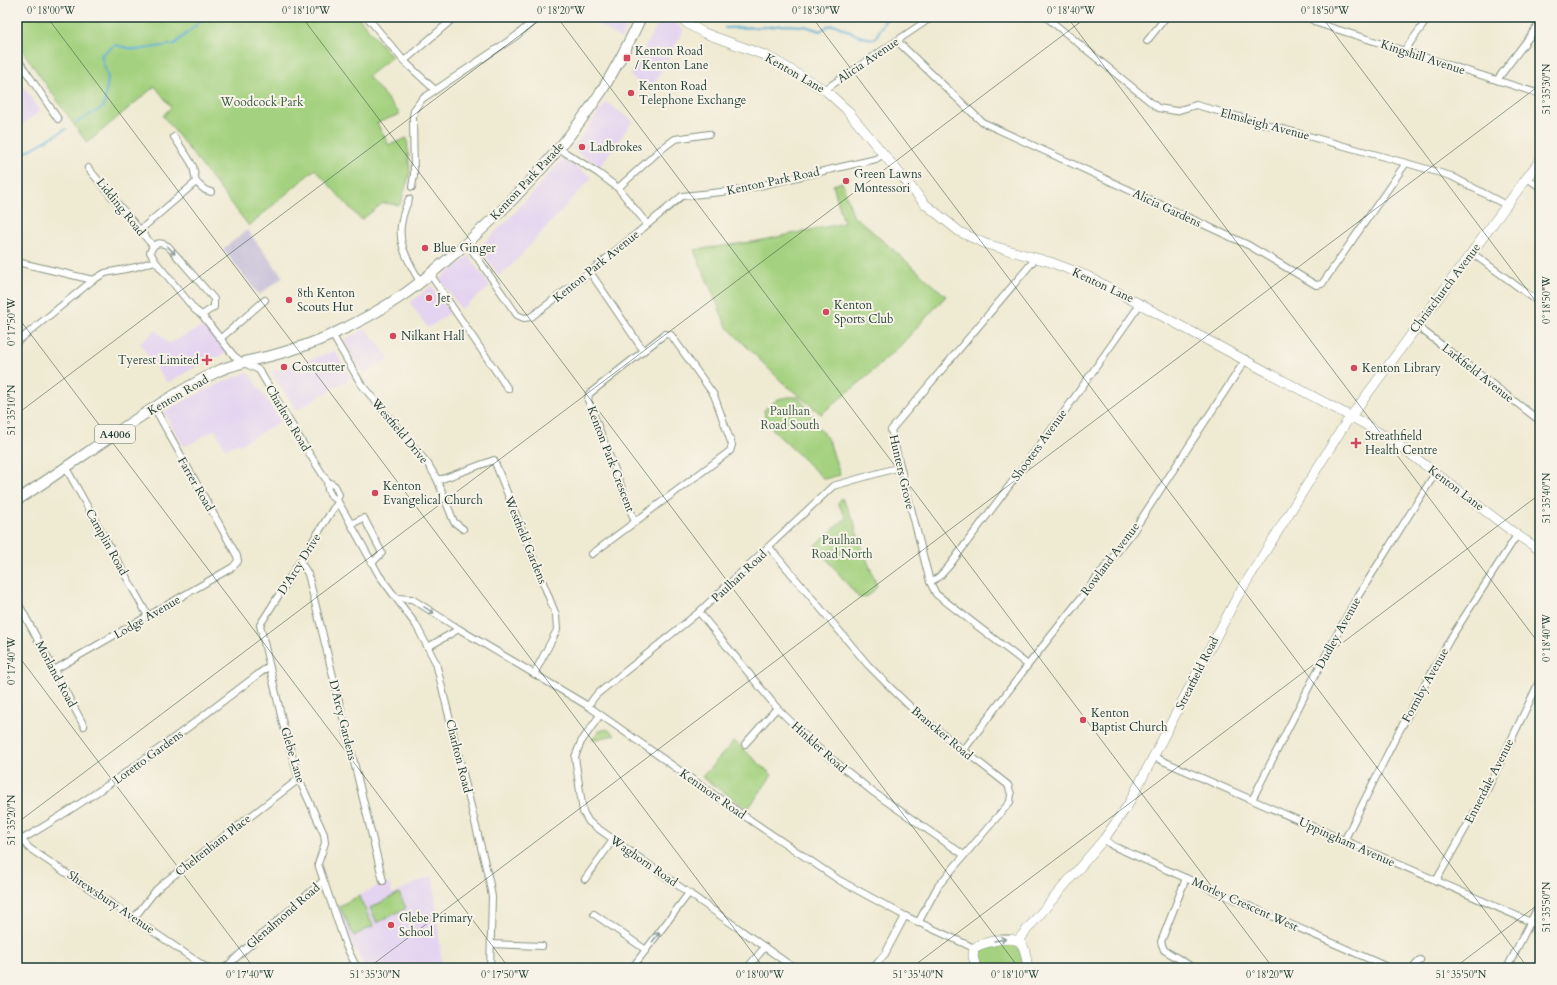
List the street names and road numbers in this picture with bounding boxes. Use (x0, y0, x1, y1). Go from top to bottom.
street label: Alicia Avenue (834, 33, 902, 87)
street label: Kingshill Avenue (1379, 36, 1467, 78)
street label: Kenton Lane (762, 50, 828, 96)
street label: Elmsleigh Avenue (1219, 104, 1311, 144)
street label: Kenton Park Parade (487, 138, 567, 224)
street label: Kenton Park Road (725, 163, 821, 199)
street label: Lidding Road (93, 175, 150, 240)
street label: Alicia Gardens (1130, 185, 1204, 231)
street label: Kenton Park Avenue (549, 226, 643, 306)
street label: Christchurch Avenue (1406, 240, 1484, 336)
street label: Kenton Lane (1070, 264, 1136, 306)
street label: Larkfield Avenue (1439, 340, 1517, 406)
street label: Kenton Road (145, 371, 212, 419)
street label: Charlton Road (262, 382, 315, 455)
street label: Westfield Drive (367, 394, 432, 467)
street label: Kenton Park Crescent (583, 404, 639, 515)
street label: Shooters Avenue (1007, 406, 1071, 484)
road number: A4006 (95, 425, 135, 443)
street label: Hunters Grove (886, 433, 918, 511)
street label: Farrer Road (174, 454, 218, 515)
street label: Kenton Lane (1425, 462, 1487, 514)
street label: Westfield Gardens (501, 493, 551, 586)
street label: Camplin Road (82, 506, 132, 579)
street label: Rowland Avenue (1077, 519, 1143, 599)
street label: D'Arcy Drive (274, 530, 324, 598)
street label: Paulhan Road (708, 546, 771, 606)
street label: Lodge Avenue (111, 591, 183, 643)
street label: Dudley Avenue (1312, 594, 1364, 672)
street label: Streatfield Road (1172, 633, 1223, 712)
street label: Morland Road (32, 638, 81, 711)
street label: Formby Avenue (1398, 645, 1452, 725)
street label: D'Arcy Gardens (325, 678, 361, 762)
street label: Brancker Road (908, 702, 977, 764)
street label: Charlton Road (442, 718, 476, 795)
street label: Hinkler Road (788, 718, 850, 776)
street label: Glebe Lane (277, 725, 309, 785)
street label: Loretto Gardens (110, 726, 186, 788)
street label: Ennerdale Avenue (1461, 736, 1517, 826)
street label: Kenmore Road (677, 765, 750, 823)
street label: Cheltenham Place (172, 810, 254, 880)
street label: Uppingham Avenue (1296, 814, 1398, 870)
street label: Waghorn Road (606, 831, 681, 891)
street label: Shrewsbury Avenue (64, 867, 158, 937)
street label: Morley Crescent West (1189, 873, 1301, 935)
street label: Glenalmond Road (243, 879, 324, 952)

